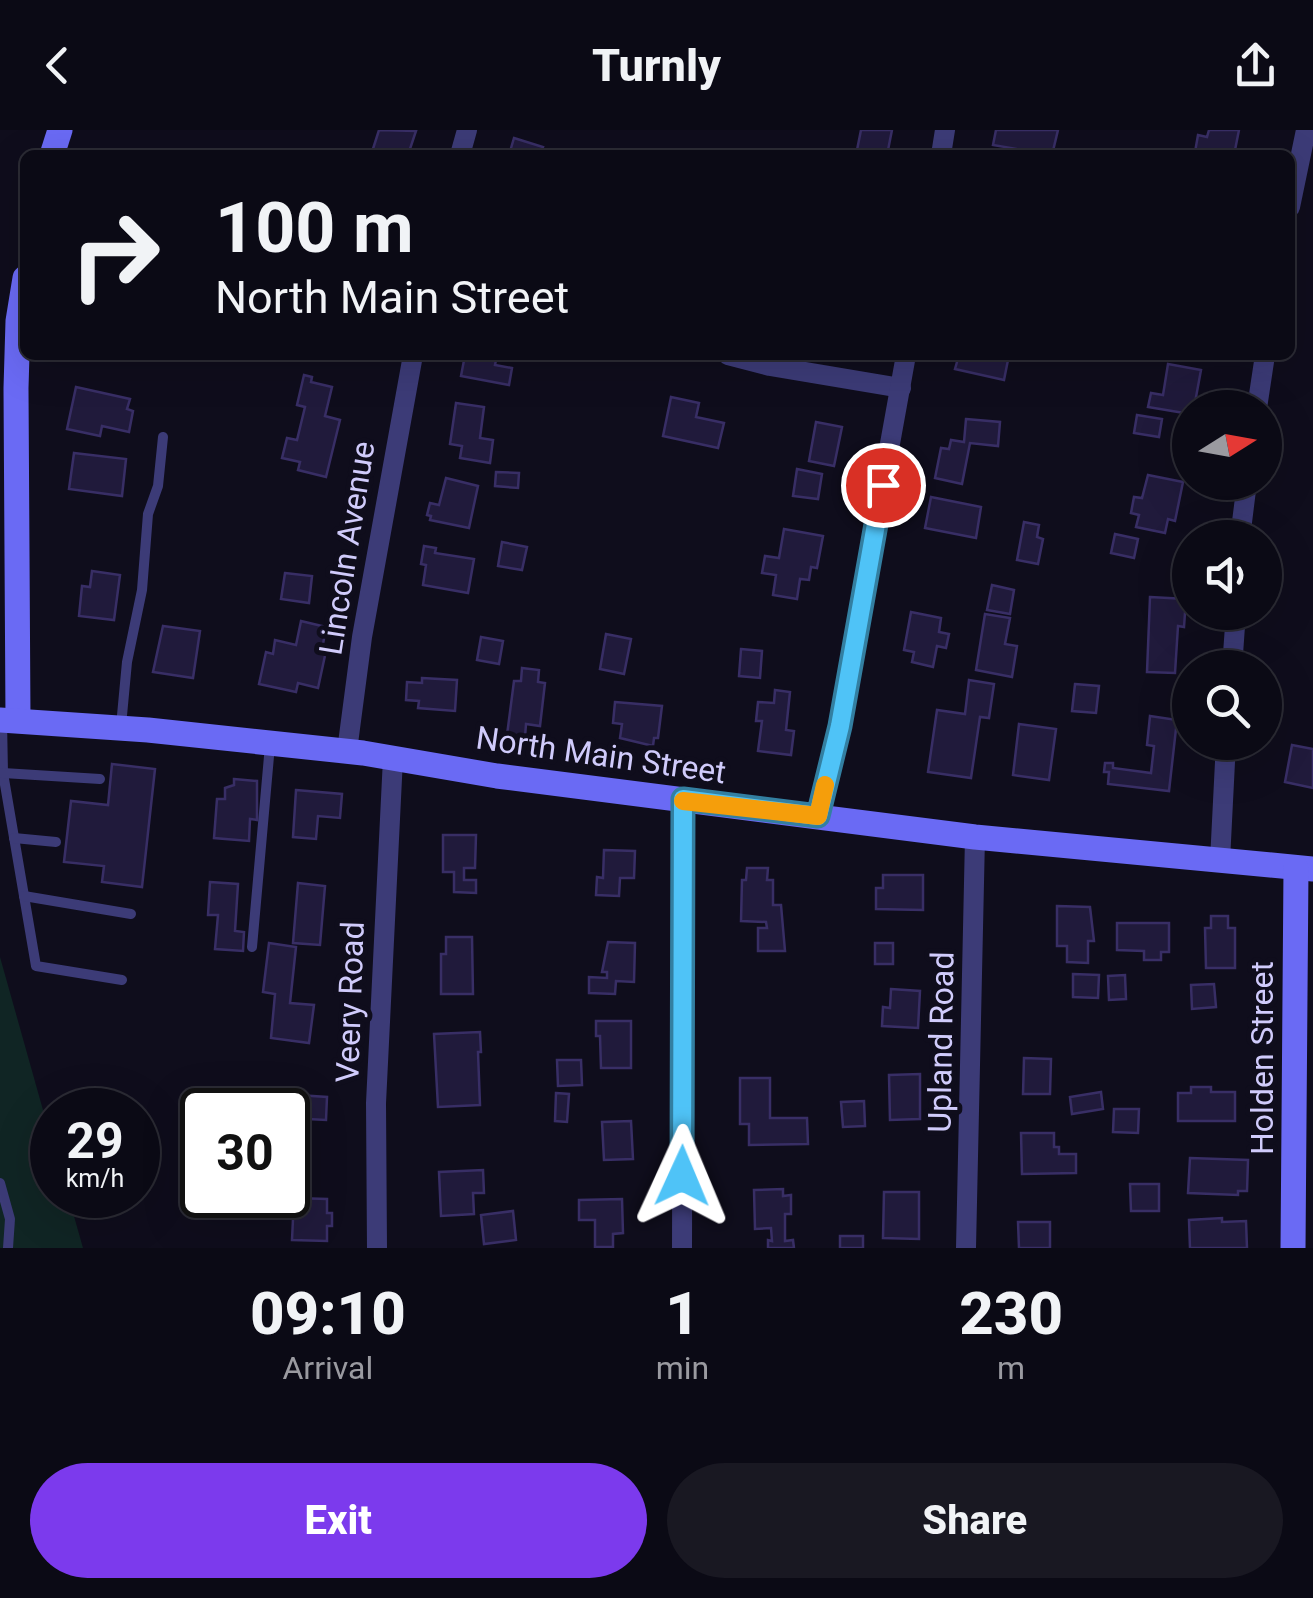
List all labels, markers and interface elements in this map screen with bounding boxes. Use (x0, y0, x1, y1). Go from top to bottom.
icon: back (30, 38, 85, 93)
icon: share (1228, 38, 1283, 93)
text: Turnly (592, 39, 721, 92)
text: 100 m (215, 187, 414, 269)
icon: right (50, 190, 180, 320)
text: North Main Street (215, 271, 569, 324)
north arrow (1172, 390, 1282, 500)
map controls (1172, 390, 1282, 760)
street label: Lincoln Avenue (311, 438, 383, 658)
pin (841, 443, 926, 528)
icon: arrive (856, 458, 911, 513)
button: sound (1172, 520, 1282, 630)
button: search (1172, 650, 1282, 760)
street label: North Main Street (474, 719, 728, 791)
street label: Veery Road (328, 921, 372, 1083)
street label: Upland Road (920, 951, 962, 1133)
street label: Holden Street (1243, 961, 1281, 1155)
speed limit sign: 30 (180, 1088, 310, 1218)
text: 29 (66, 1112, 124, 1170)
position arrow (630, 1124, 734, 1228)
text: km/h (66, 1164, 124, 1193)
text: 09:10 (250, 1278, 406, 1349)
text: 1 (665, 1278, 700, 1349)
text: 230 (959, 1278, 1063, 1349)
text: Arrival (282, 1349, 373, 1387)
text: min (656, 1349, 709, 1387)
text: m (997, 1349, 1025, 1387)
button: Exit (30, 1463, 647, 1578)
button: Share (667, 1463, 1283, 1578)

